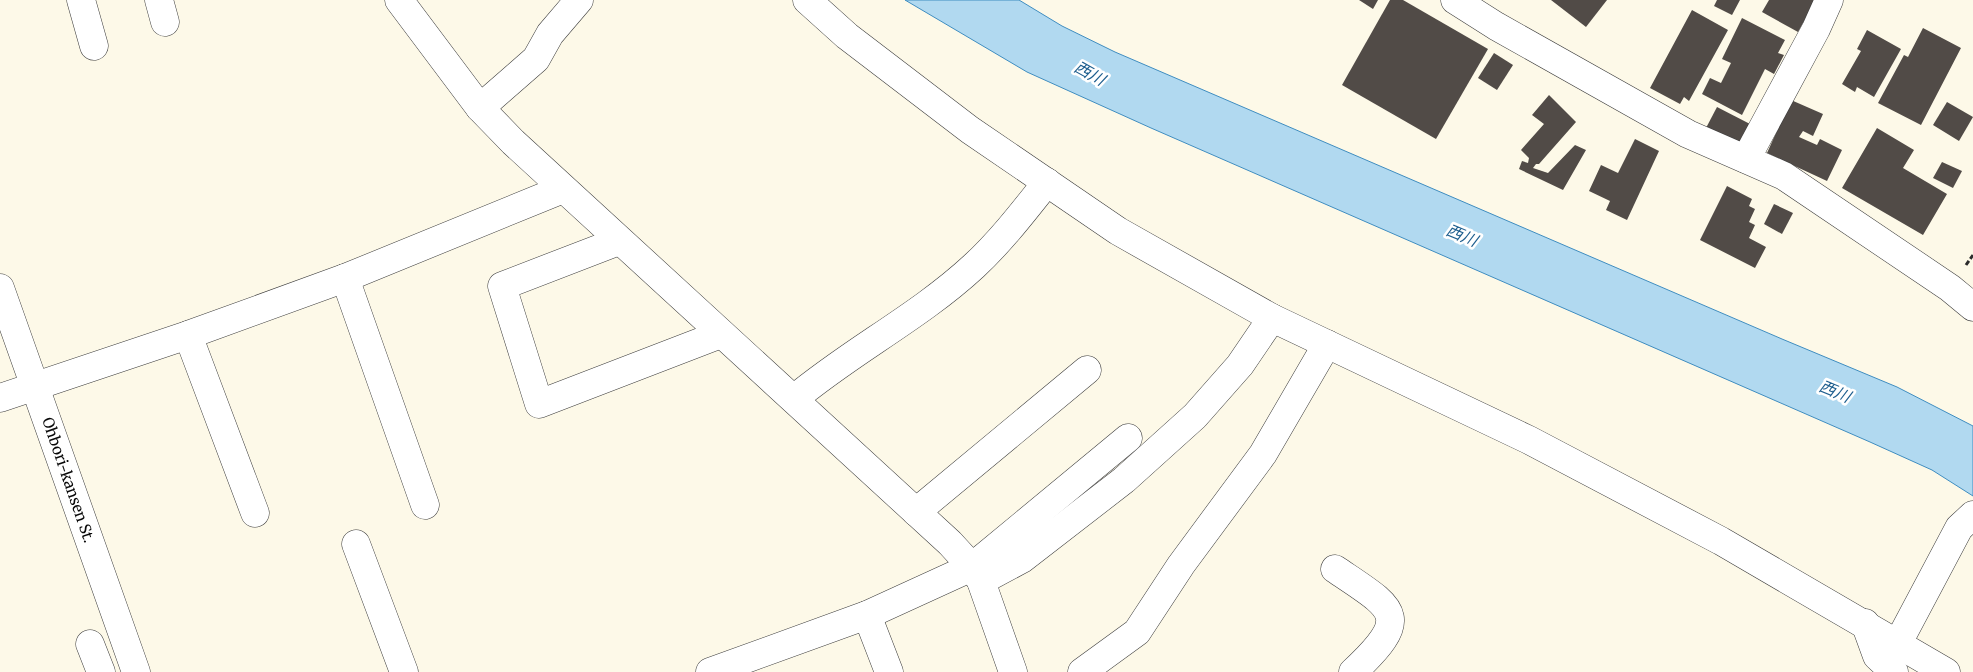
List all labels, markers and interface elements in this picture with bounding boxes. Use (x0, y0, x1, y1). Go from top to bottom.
water label: 西川 (1071, 56, 1111, 90)
water label: 西川 (1443, 220, 1482, 251)
water label: 西川 (1816, 376, 1855, 407)
street label: Ohbori-kansen St. (38, 415, 99, 545)

